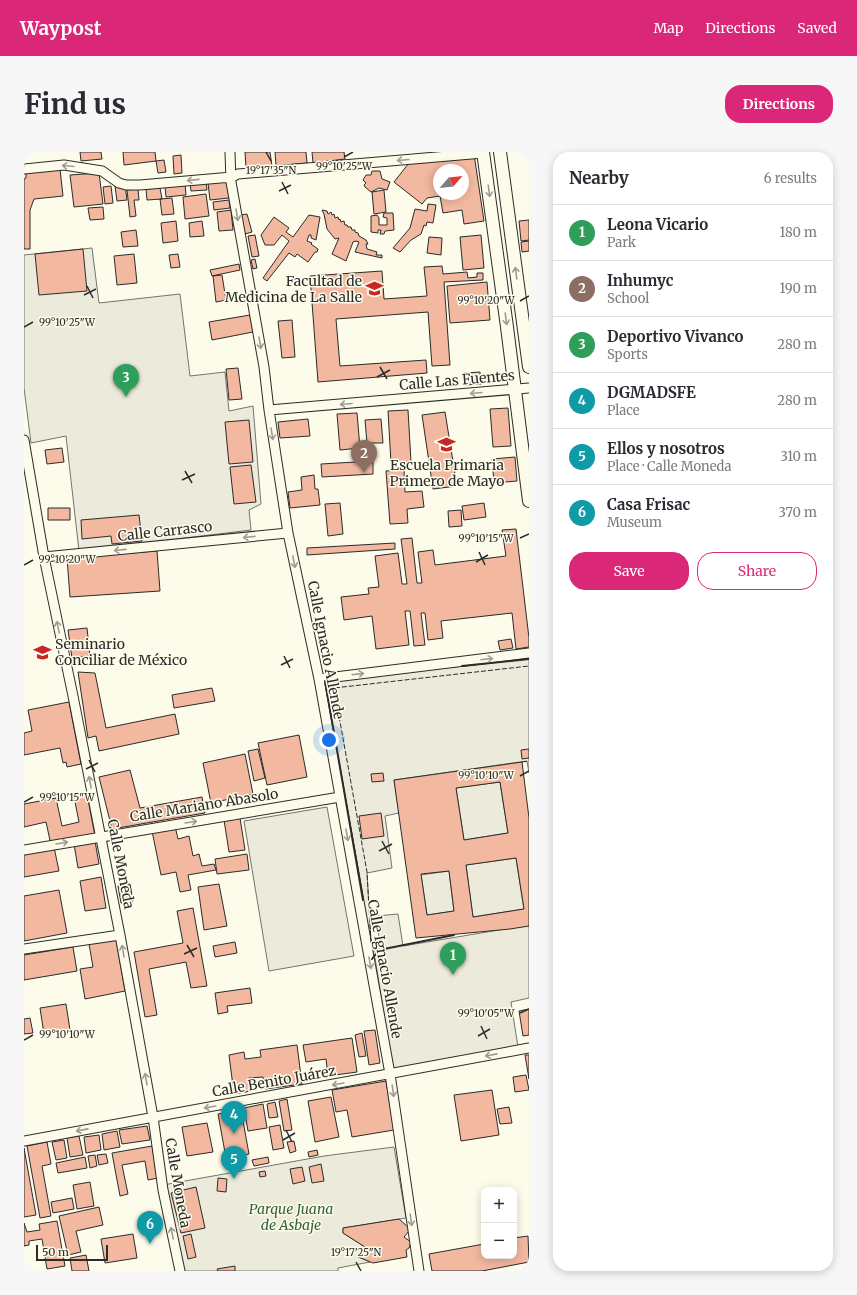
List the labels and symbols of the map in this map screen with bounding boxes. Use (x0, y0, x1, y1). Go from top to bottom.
one-way arrow (397, 156, 410, 164)
text: 99°10'25"W (316, 160, 373, 173)
one-way arrow (62, 163, 75, 170)
text: 19°17'35"N (246, 164, 296, 177)
north arrow (433, 164, 469, 200)
one-way arrow (187, 176, 200, 184)
one-way arrow (485, 184, 493, 197)
one-way arrow (233, 208, 241, 221)
one-way arrow (512, 267, 520, 280)
place label: Facultad de Medicina de La Salle (225, 272, 362, 306)
school or university icon: Facultad de Medicina de La Salle (365, 279, 385, 299)
text: 99°10'20"W (457, 294, 516, 307)
one-way arrow (502, 312, 510, 325)
text: 99°10'25"W (39, 316, 96, 329)
one-way arrow (256, 336, 264, 349)
pin: 3 (113, 364, 139, 397)
street label: Calle Las Fuentes (398, 366, 516, 394)
one-way arrow (470, 390, 483, 397)
one-way arrow (340, 400, 353, 407)
one-way arrow (269, 427, 277, 440)
school or university icon: Escuela Primaria Primero de Mayo (437, 435, 457, 455)
pin: 2 (351, 440, 377, 473)
place label: Escuela Primaria Primero de Mayo (390, 456, 504, 490)
street label: Calle Carrasco (117, 517, 213, 545)
text: 99°10'15"W (459, 532, 514, 545)
one-way arrow (243, 533, 256, 541)
one-way arrow (114, 546, 127, 553)
text: 99°10'20"W (38, 553, 97, 566)
one-way arrow (291, 555, 299, 568)
street label: Calle Ignacio Allende (304, 579, 348, 721)
one-way arrow (54, 621, 62, 634)
place label: Seminario Conciliar de México (55, 635, 187, 669)
school or university icon: Seminario Conciliar de México (32, 642, 52, 662)
one-way arrow (480, 655, 493, 662)
one-way arrow (351, 670, 364, 678)
your location (319, 730, 339, 750)
text: 99°10'10"W (458, 769, 515, 782)
one-way arrow (86, 776, 94, 789)
street label: Calle Mariano Abasolo (129, 784, 279, 826)
text: 99°10'15"W (40, 791, 95, 804)
street label: Calle Moneda (103, 818, 139, 911)
one-way arrow (184, 818, 197, 826)
one-way arrow (343, 828, 351, 841)
one-way arrow (56, 839, 69, 847)
street label: Calle Ignacio Allende (364, 898, 406, 1040)
pin: 1 (440, 942, 466, 975)
one-way arrow (118, 945, 126, 958)
one-way arrow (366, 956, 374, 969)
text: 99°10'05"W (458, 1007, 515, 1020)
text: 99°10'10"W (39, 1028, 96, 1041)
one-way arrow (485, 1052, 498, 1060)
street label: Calle Benito Juárez (211, 1061, 338, 1101)
one-way arrow (142, 1073, 150, 1086)
one-way arrow (332, 1080, 345, 1088)
one-way arrow (389, 1084, 397, 1097)
pin: 4 (221, 1101, 247, 1134)
one-way arrow (204, 1103, 217, 1111)
one-way arrow (76, 1127, 89, 1135)
street label: Calle Moneda (161, 1137, 195, 1230)
pin: 5 (221, 1146, 247, 1179)
park label: Parque Juana de Asbaje (249, 1200, 333, 1234)
pin: 6 (137, 1211, 163, 1244)
one-way arrow (407, 1213, 415, 1226)
one-way arrow (168, 1227, 176, 1240)
scale bar (36, 1243, 108, 1262)
text: 19°17'25"N (331, 1246, 382, 1259)

